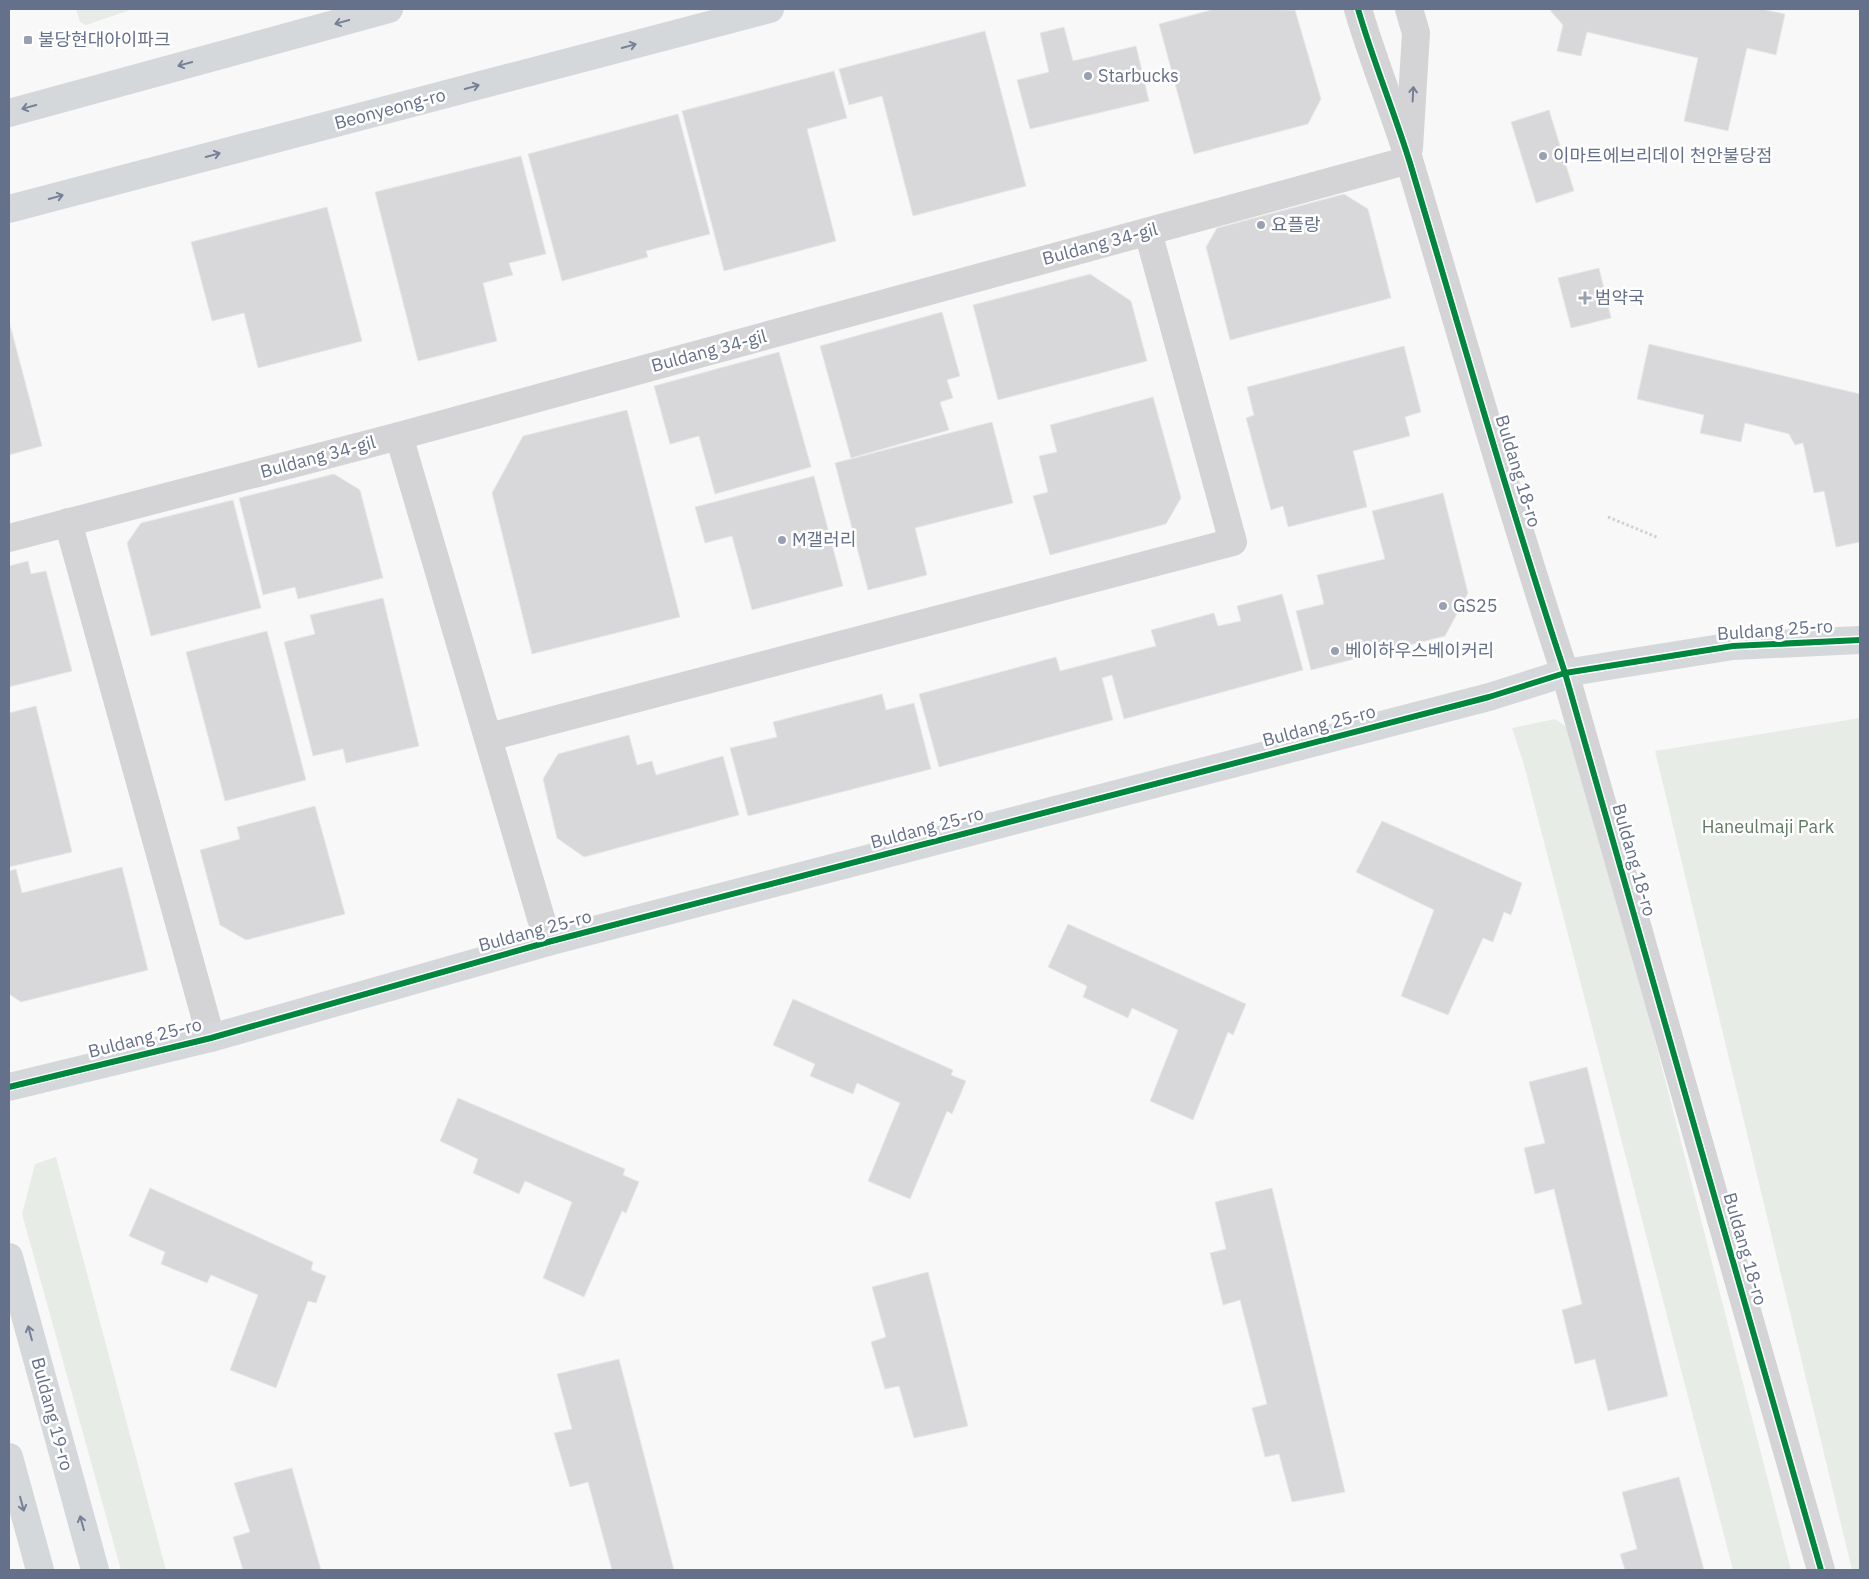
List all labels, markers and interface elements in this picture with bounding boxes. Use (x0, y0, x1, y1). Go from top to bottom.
one-way arrow (334, 17, 350, 27)
place label: 불당현대아이파크 (38, 28, 170, 51)
marker: 불당현대아이파크 (22, 34, 34, 46)
one-way arrow (620, 41, 636, 50)
one-way arrow (178, 60, 194, 70)
place label: Starbucks (1098, 64, 1179, 87)
marker: Starbucks (1082, 70, 1094, 82)
one-way arrow (463, 82, 479, 92)
street label: Beonyeong-ro (332, 83, 448, 134)
one-way arrow (1408, 86, 1417, 102)
one-way arrow (21, 103, 37, 113)
place label: 이마트에브리데이 천안불당점 (1553, 144, 1773, 167)
one-way arrow (205, 150, 221, 160)
marker: 이마트에브리데이 천안불당점 (1537, 150, 1549, 162)
one-way arrow (47, 191, 63, 201)
place label: 요플랑 (1271, 213, 1321, 236)
street label: Buldang 34-gil (1040, 217, 1160, 270)
marker: 요플랑 (1255, 219, 1267, 231)
place label: 범약국 (1595, 286, 1645, 309)
marker: 범약국 (1579, 292, 1591, 304)
street label: Buldang 34-gil (649, 324, 769, 377)
street label: Buldang 18-ro (1490, 412, 1546, 530)
street label: Buldang 34-gil (258, 430, 378, 483)
place label: M갤러리 (792, 528, 856, 551)
marker: M갤러리 (776, 534, 788, 546)
place label: GS25 (1453, 594, 1498, 617)
marker: GS25 (1437, 600, 1449, 612)
street label: Buldang 25-ro (1716, 614, 1834, 645)
place label: 베이하우스베이커리 (1345, 639, 1494, 662)
marker: 베이하우스베이커리 (1329, 645, 1341, 657)
street label: Buldang 25-ro (1260, 699, 1378, 752)
street label: Buldang 25-ro (868, 801, 986, 854)
street label: Buldang 18-ro (1607, 801, 1662, 919)
park label: Haneulmaji Park (1702, 815, 1835, 838)
street label: Buldang 25-ro (476, 904, 594, 957)
street label: Buldang 25-ro (86, 1012, 204, 1063)
street label: Buldang 18-ro (1718, 1190, 1773, 1308)
one-way arrow (24, 1325, 34, 1341)
street label: Buldang 19-ro (26, 1355, 79, 1473)
one-way arrow (17, 1496, 27, 1512)
one-way arrow (77, 1516, 86, 1532)

